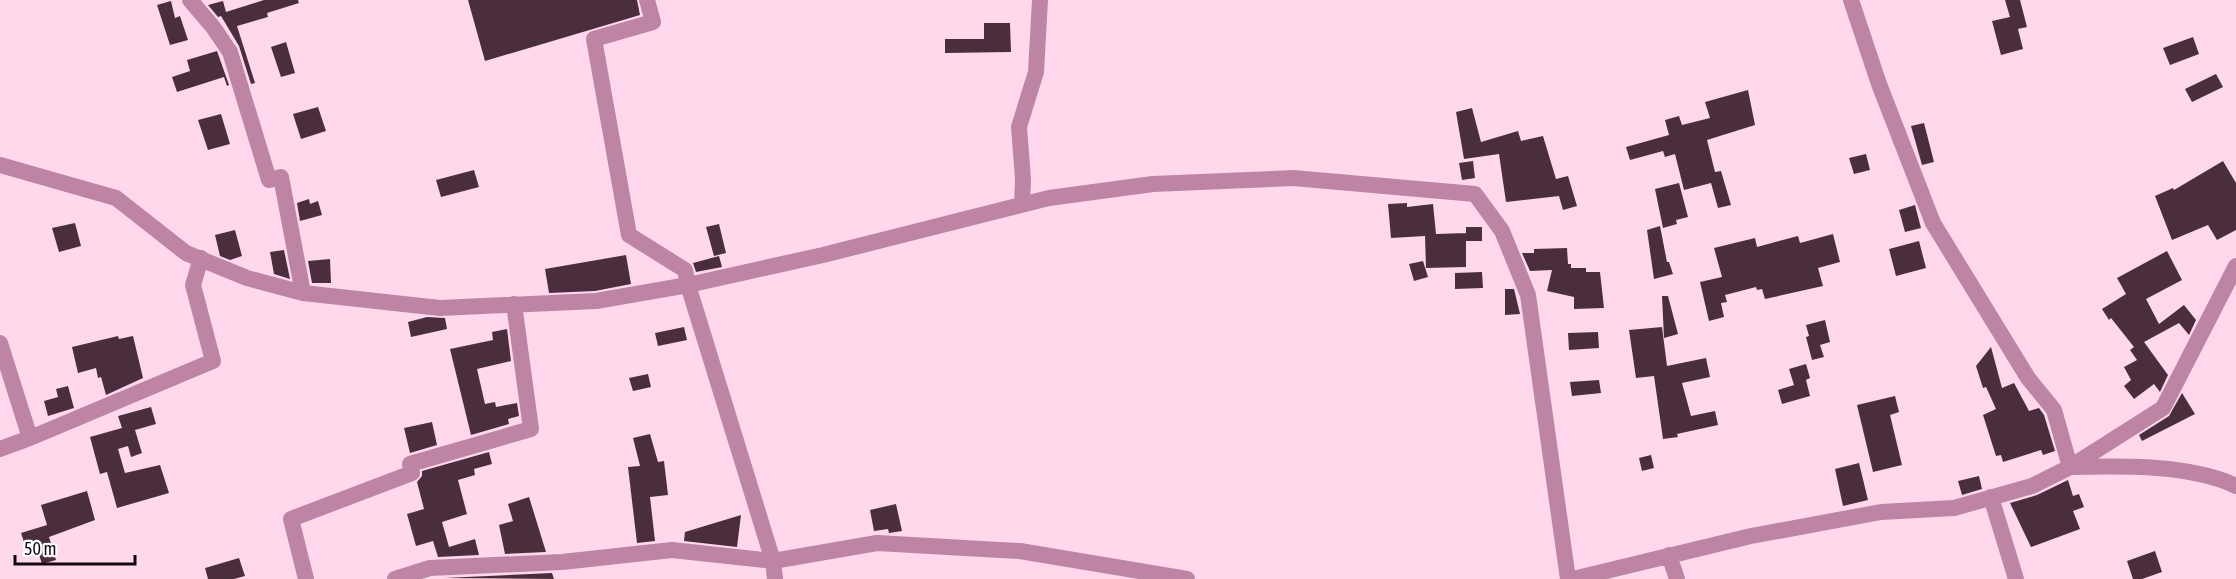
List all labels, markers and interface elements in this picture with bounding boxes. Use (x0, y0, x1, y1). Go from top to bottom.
scale bar (15, 528, 135, 566)
text: 50 m (24, 538, 56, 559)

